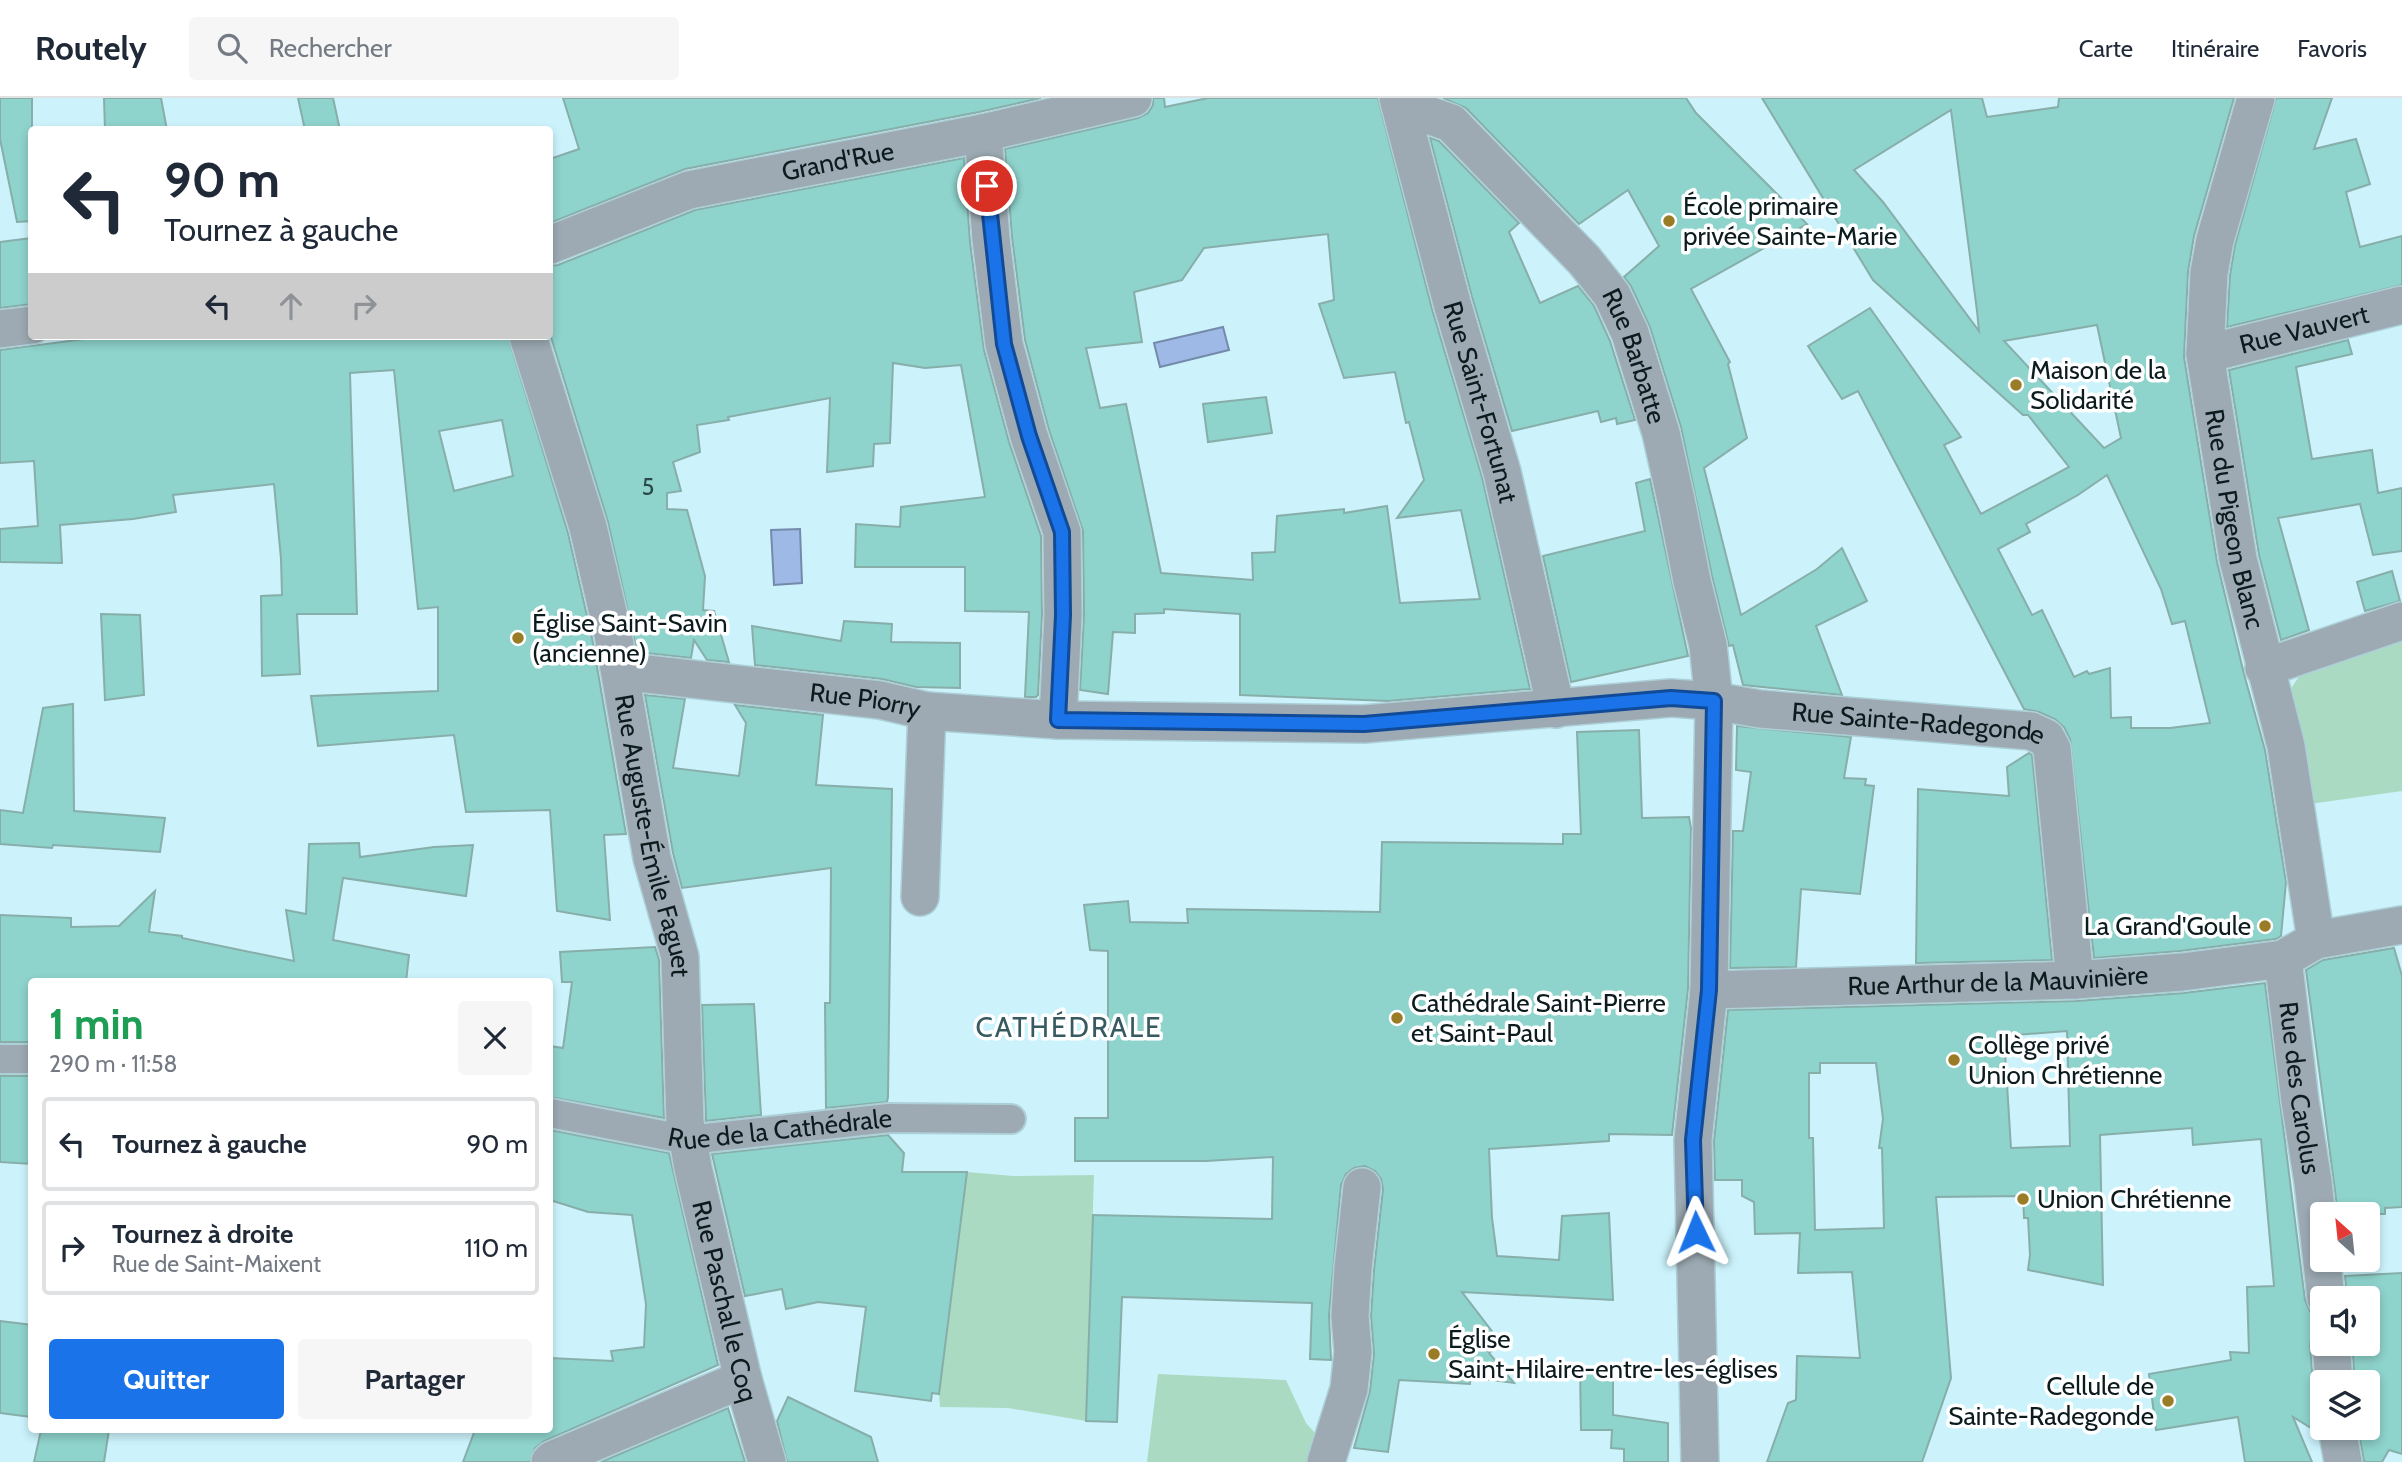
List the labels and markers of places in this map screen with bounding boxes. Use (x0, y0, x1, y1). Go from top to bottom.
pin (957, 156, 1017, 216)
place label: École primaire privée Sainte-Marie (1683, 190, 1897, 252)
marker: École primaire privée Sainte-Marie (1661, 213, 1677, 229)
place label: Maison de la Solidarité (2030, 354, 2167, 416)
marker: Maison de la Solidarité (2008, 377, 2024, 393)
place label: Église Saint-Savin (ancienne) (532, 607, 728, 669)
marker: Église Saint-Savin (ancienne) (510, 630, 526, 646)
place label: La Grand'Goule (2084, 910, 2251, 942)
marker: La Grand'Goule (2257, 918, 2273, 934)
place label: Cathédrale Saint-Pierre et Saint-Paul (1411, 987, 1666, 1049)
marker: Cathédrale Saint-Pierre et Saint-Paul (1389, 1010, 1405, 1026)
place label: Collège privé Union Chrétienne (1968, 1029, 2162, 1091)
marker: Collège privé Union Chrétienne (1946, 1052, 1962, 1068)
place label: Union Chrétienne (2037, 1183, 2231, 1215)
marker: Union Chrétienne (2015, 1191, 2031, 1207)
place label: Église Saint-Hilaire-entre-les-églises (1448, 1323, 1778, 1385)
marker: Église Saint-Hilaire-entre-les-églises (1426, 1346, 1442, 1362)
place label: Cellule de Sainte-Radegonde (1948, 1370, 2154, 1432)
marker: Cellule de Sainte-Radegonde (2160, 1393, 2176, 1409)

